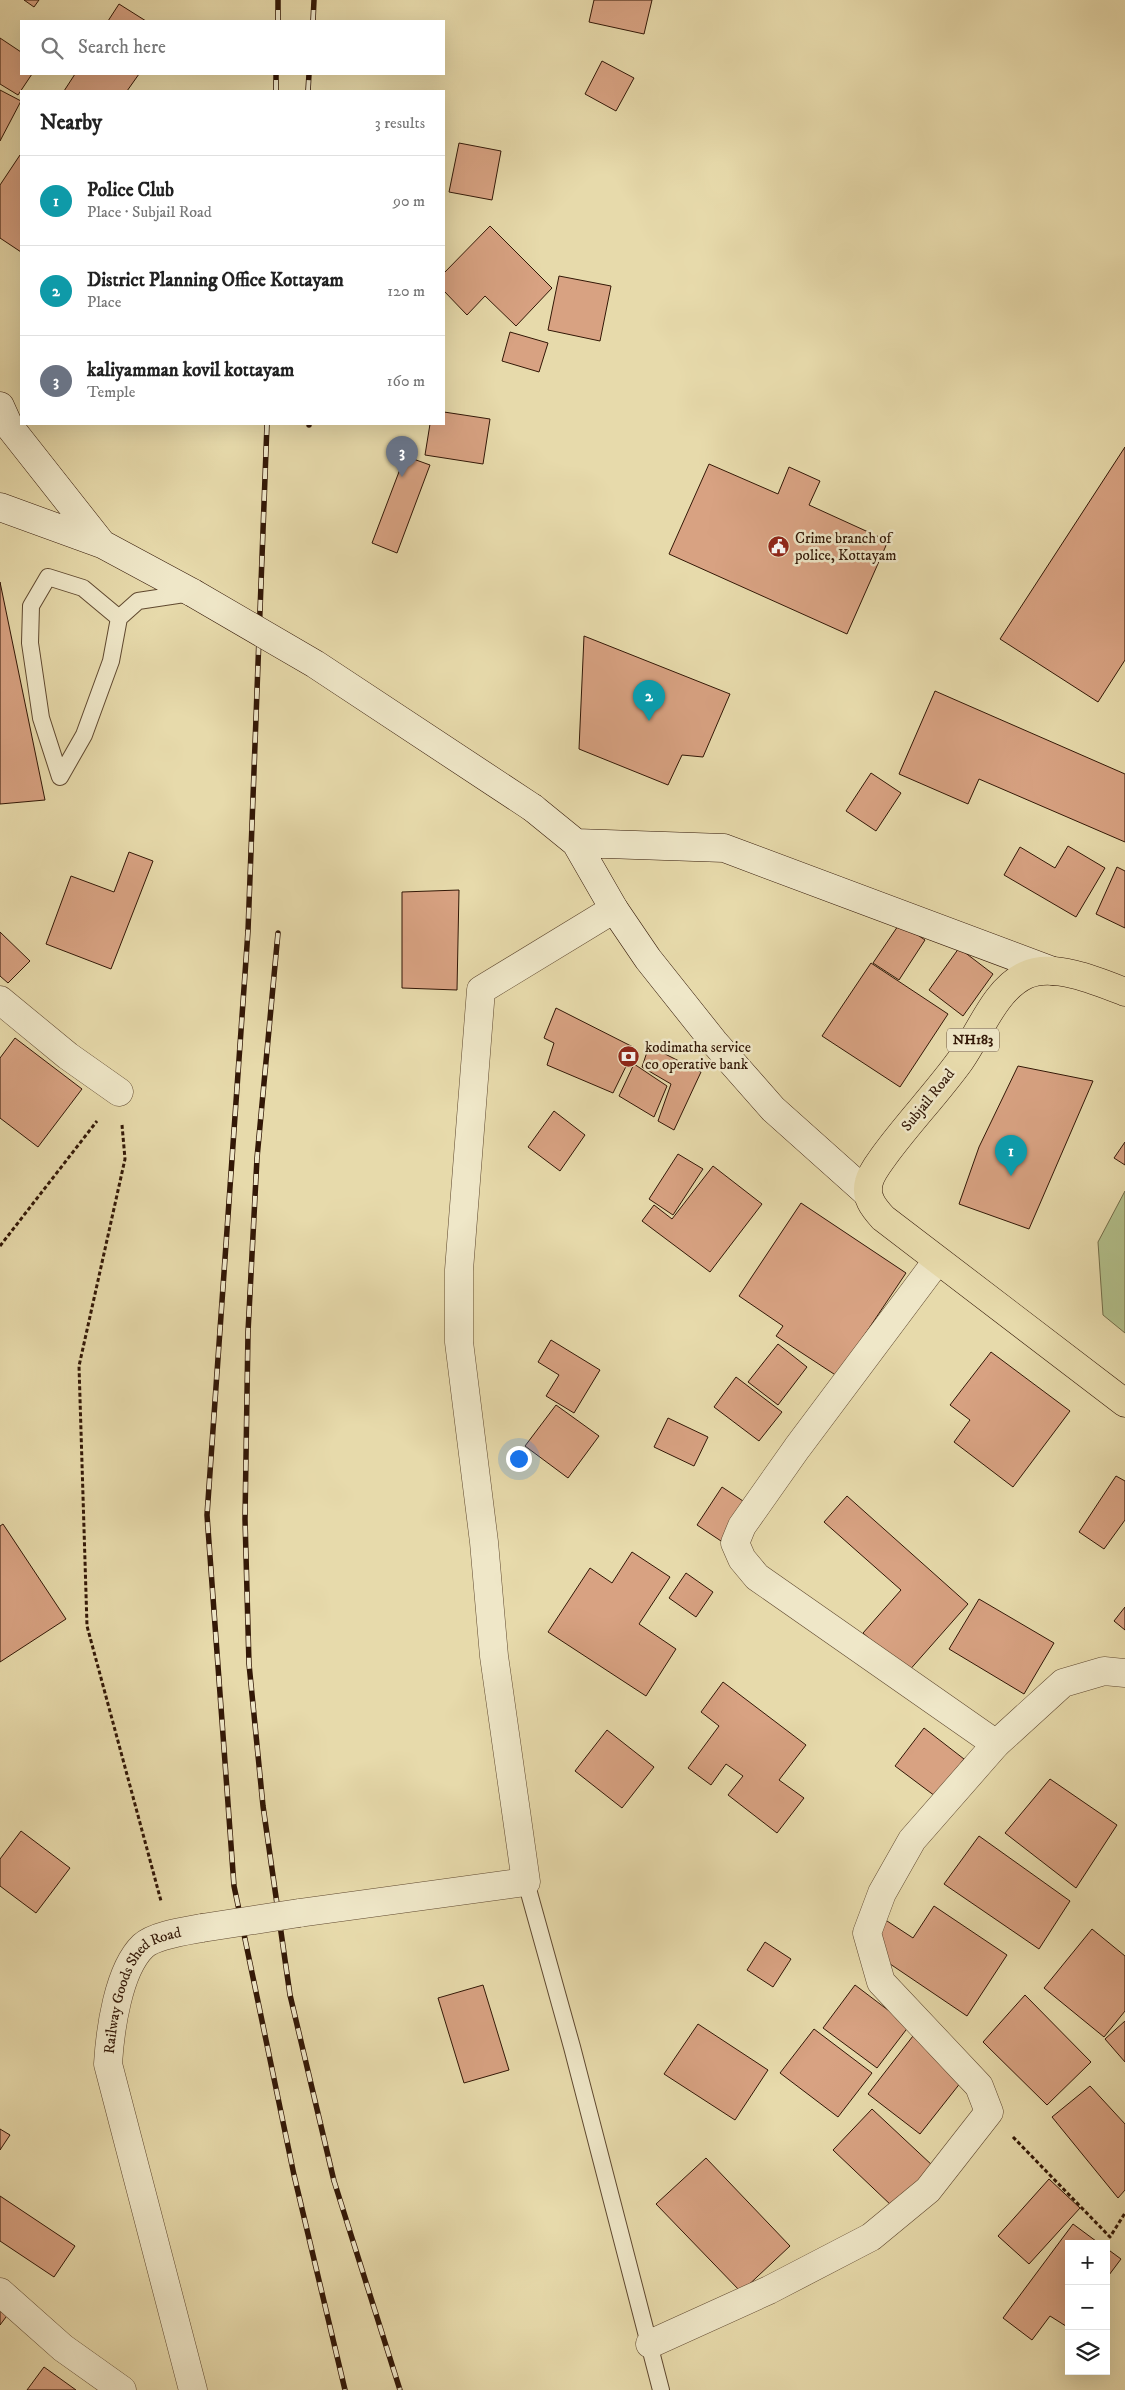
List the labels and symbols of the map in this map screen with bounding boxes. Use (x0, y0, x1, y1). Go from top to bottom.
pin: 3 (386, 436, 418, 477)
place label: Crime branch of police, Kottayam (794, 529, 896, 565)
public building icon: Crime branch of police, Kottayam (767, 535, 791, 559)
pin: 2 (633, 680, 665, 721)
road number: NH183 (947, 1028, 999, 1052)
place label: kodimatha service co operative bank (645, 1038, 751, 1074)
bank icon: kodimatha service co operative bank (617, 1044, 641, 1068)
street label: Subjail Road (897, 1065, 959, 1135)
pin: 1 (995, 1135, 1027, 1176)
your location (506, 1446, 532, 1472)
street label: Railway Goods Shed Road (99, 1922, 183, 2055)

